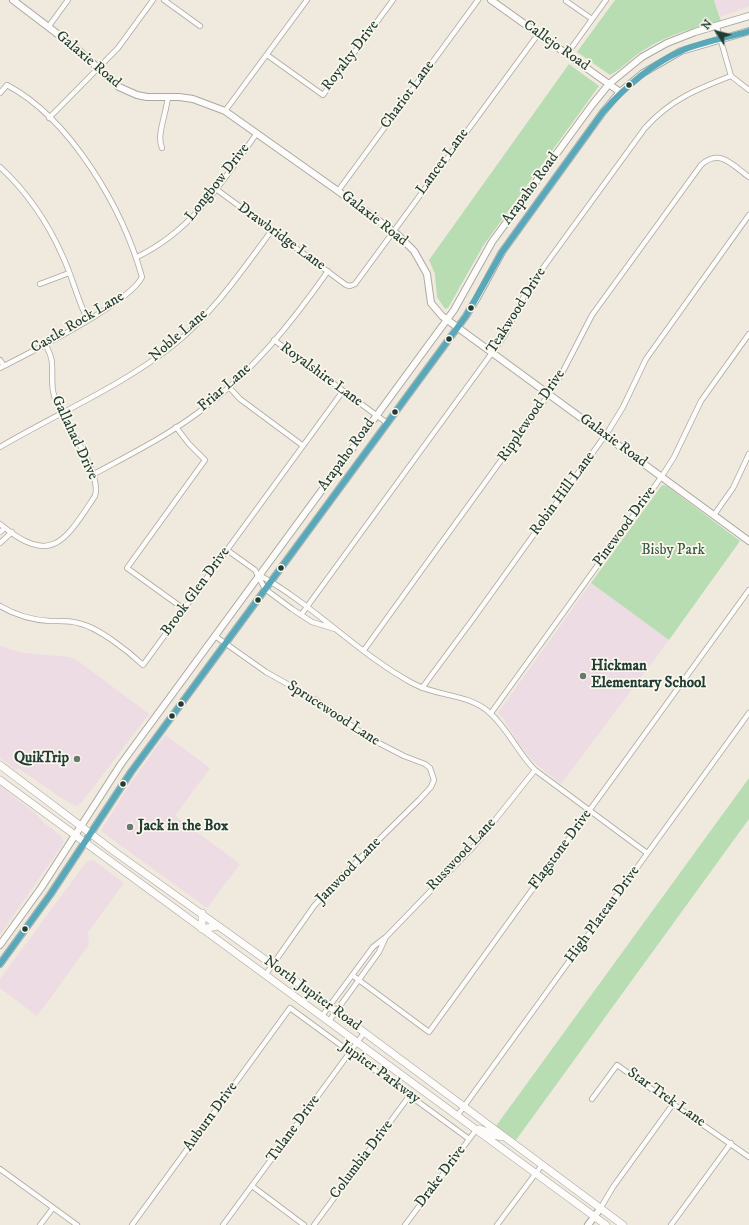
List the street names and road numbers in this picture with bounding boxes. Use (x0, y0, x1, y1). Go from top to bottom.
street label: Royalty Drive (319, 17, 383, 95)
street label: Callejo Road (519, 17, 593, 75)
street label: Galaxie Road (52, 28, 124, 92)
street label: Chariot Lane (377, 57, 439, 133)
street label: Lancer Lane (413, 125, 473, 199)
street label: Longbow Drive (182, 141, 254, 225)
street label: Arapaho Road (499, 149, 563, 229)
street label: Galaxie Road (337, 187, 411, 251)
street label: Drawbridge Lane (233, 199, 329, 275)
street label: Teakwood Drive (483, 265, 551, 357)
street label: Castle Rock Lane (28, 288, 128, 358)
street label: Noble Lane (146, 306, 212, 366)
street label: Royalshire Lane (276, 339, 366, 411)
street label: Friar Lane (195, 360, 255, 416)
street label: Ripplewood Drive (494, 366, 570, 466)
street label: Gallahad Drive (47, 393, 101, 483)
street label: Galaxie Road (576, 410, 650, 472)
street label: Arapaho Road (315, 415, 379, 495)
street label: Robin Hill Lane (527, 449, 599, 539)
street label: Pinewood Drive (590, 483, 660, 571)
street label: Brook Glen Drive (158, 544, 234, 640)
street label: Sprucewood Lane (283, 677, 383, 751)
street label: Flagstone Drive (526, 806, 596, 894)
street label: Russwood Lane (424, 815, 500, 895)
street label: Janwood Lane (313, 834, 385, 908)
street label: High Plateau Drive (562, 863, 644, 967)
street label: North Jupiter Road (260, 953, 364, 1035)
street label: Jupiter Parkway (336, 1038, 424, 1108)
street label: Star Trek Lane (623, 1064, 709, 1132)
street label: Auburn Drive (180, 1079, 242, 1155)
street label: Tulane Drive (264, 1092, 324, 1166)
street label: Columbia Drive (327, 1117, 397, 1203)
street label: Drake Drive (412, 1142, 470, 1212)

